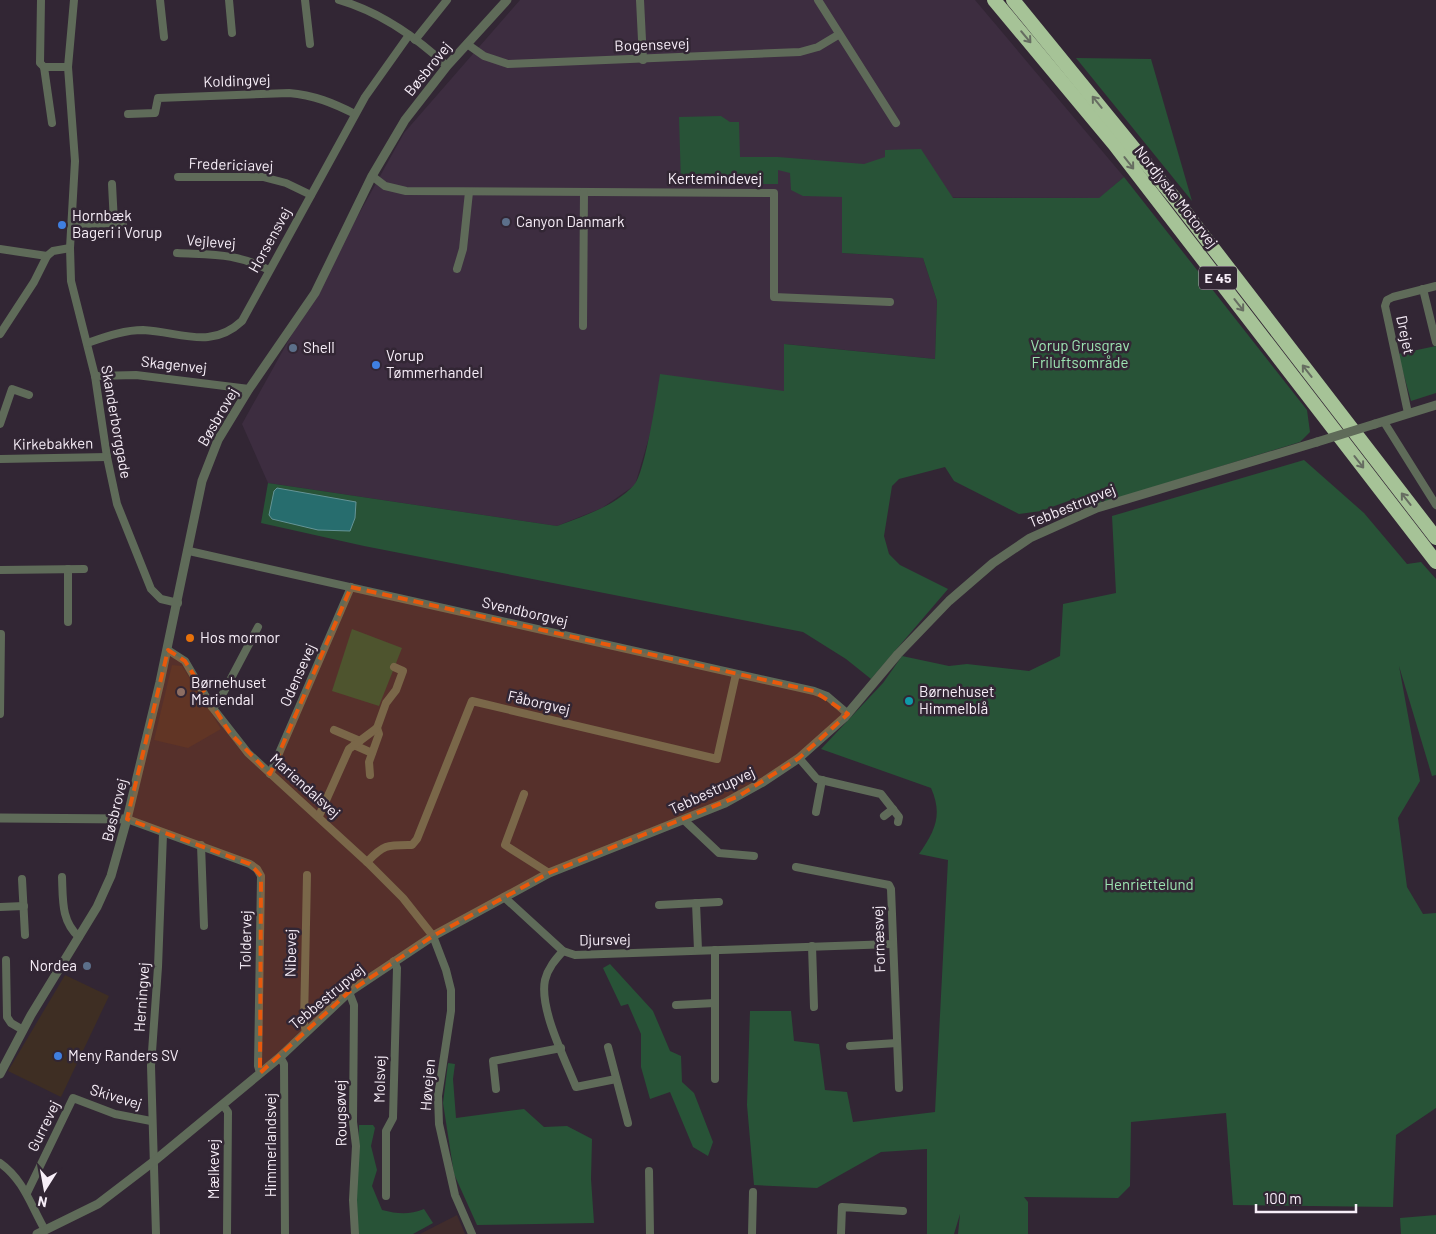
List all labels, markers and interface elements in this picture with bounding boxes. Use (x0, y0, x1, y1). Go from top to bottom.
one-way arrow (1020, 30, 1031, 43)
street label: Bogensevej (614, 34, 690, 54)
street label: Bøsbrovej (400, 38, 455, 99)
street label: Koldingvej (203, 70, 271, 90)
one-way arrow (1092, 95, 1103, 108)
street label: Nordjyske Motorvej (1131, 142, 1222, 251)
street label: Fredericiavej (188, 154, 274, 174)
one-way arrow (1123, 156, 1134, 169)
street label: Kertemindevej (668, 169, 762, 187)
street label: Horsensvej (244, 204, 294, 275)
place label: Hornbæk Bageri i Vorup (72, 206, 162, 241)
place label: Canyon Danmark (516, 212, 625, 230)
marker: Canyon Danmark (500, 216, 512, 228)
marker: Hornbæk Bageri i Vorup (56, 219, 68, 231)
street label: Vejlevej (186, 230, 236, 252)
road number: E 45 (1199, 266, 1237, 290)
one-way arrow (1233, 298, 1244, 311)
street label: Drejet (1393, 314, 1419, 356)
park label: Vorup Grusgrav Friluftsområde (1030, 336, 1130, 371)
place label: Shell (303, 338, 335, 356)
marker: Shell (287, 342, 299, 354)
place label: Vorup Tømmerhandel (386, 346, 483, 381)
street label: Skagenvej (140, 352, 208, 376)
marker: Vorup Tømmerhandel (370, 359, 382, 371)
street label: Skanderborggade (98, 364, 136, 480)
one-way arrow (1302, 364, 1313, 377)
street label: Bøsbrovej (193, 384, 241, 449)
street label: Kirkebakken (13, 433, 93, 453)
one-way arrow (1354, 455, 1364, 469)
street label: Tebbestrupvej (1025, 479, 1118, 531)
one-way arrow (1401, 493, 1412, 506)
street label: Svendborgvej (480, 592, 570, 630)
place label: Hos mormor (200, 628, 281, 646)
marker: Hos mormor (184, 632, 196, 644)
street label: Odensevej (275, 640, 319, 709)
place label: Børnehuset Mariendal (191, 673, 266, 708)
place label: Børnehuset Himmelblå (919, 682, 994, 717)
marker: Børnehuset Mariendal (175, 686, 187, 698)
street label: Fåborgvej (506, 686, 572, 718)
marker: Børnehuset Himmelblå (903, 695, 915, 707)
street label: Mariendalsvej (267, 749, 344, 821)
street label: Tebbestrupvej (666, 762, 757, 818)
street label: Bøsbrovej (97, 776, 131, 843)
park label: Henriettelund (1104, 875, 1194, 893)
street label: Fornæsvej (868, 905, 888, 973)
street label: Toldervej (235, 910, 255, 970)
street label: Nibevej (281, 929, 299, 977)
street label: Djursvej (579, 930, 631, 948)
place label: Nordea (30, 956, 77, 974)
marker: Nordea (81, 960, 93, 972)
street label: Tebbestrupvej (285, 960, 368, 1033)
street label: Herningvej (130, 961, 152, 1032)
place label: Meny Randers SV (68, 1046, 179, 1064)
marker: Meny Randers SV (52, 1050, 64, 1062)
street label: Molsvej (370, 1055, 388, 1103)
street label: Høvejen (416, 1058, 438, 1112)
street label: Skivevej (88, 1080, 144, 1112)
street label: Rougsøvej (330, 1080, 350, 1146)
street label: Himmerlandsvej (261, 1093, 279, 1197)
street label: Gurrevej (23, 1097, 63, 1154)
street label: Mælkevej (204, 1139, 222, 1199)
north arrow (20, 1164, 70, 1214)
scale bar (1256, 1182, 1356, 1214)
text: 100 m (1264, 1189, 1302, 1207)
text: N (36, 1193, 49, 1211)

